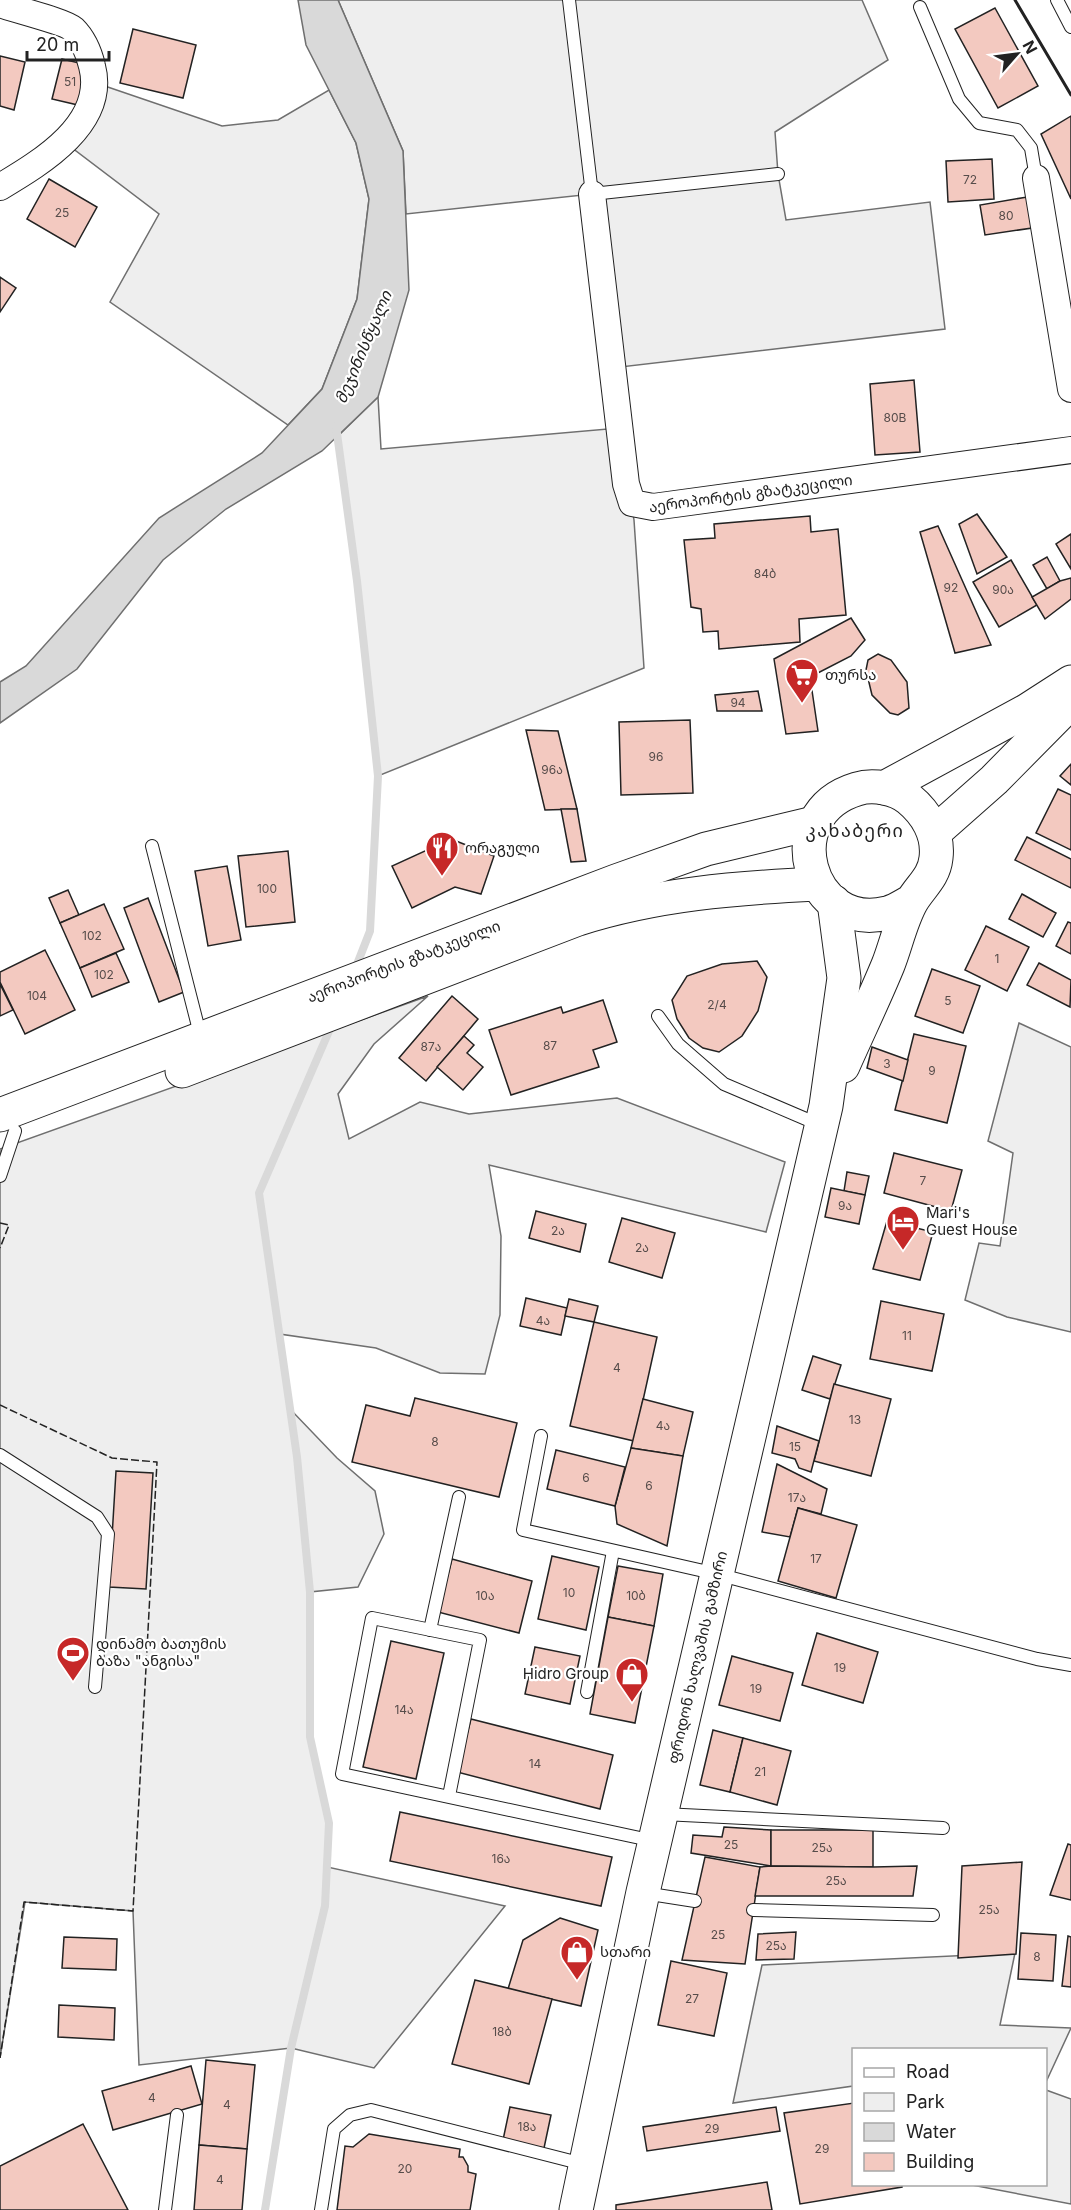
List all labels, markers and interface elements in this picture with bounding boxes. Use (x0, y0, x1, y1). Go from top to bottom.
scale bar (27, 24, 110, 62)
north arrow (987, 24, 1047, 84)
text: 20 m (36, 34, 79, 55)
text: N (1019, 37, 1042, 57)
house number: 51 (64, 74, 76, 89)
house number: 72 (963, 172, 977, 187)
house number: 25 (55, 205, 69, 220)
house number: 80 (999, 208, 1014, 223)
water label: მეჯინისწყალი (330, 287, 396, 406)
house number: 80B (884, 410, 907, 425)
street label: აეროპორტის გზატკეცილი (648, 470, 854, 516)
house number: 84ბ (754, 566, 776, 581)
house number: 92 (944, 580, 958, 595)
house number: 90ა (992, 582, 1014, 597)
supermarket icon: თურსა (784, 657, 820, 704)
place label: თურსა (825, 665, 876, 684)
house number: 94 (730, 695, 746, 710)
house number: 96 (649, 749, 663, 764)
house number: 96ა (541, 762, 563, 777)
district label: კახაბერი (806, 820, 904, 842)
restaurant icon: ორაგული (424, 830, 460, 877)
place label: ორაგული (465, 838, 540, 857)
house number: 100 (257, 881, 277, 896)
street label: აეროპორტის გზატკეცილი (304, 916, 503, 1006)
house number: 102 (82, 928, 102, 943)
house number: 1 (995, 951, 999, 966)
house number: 102 (94, 967, 114, 982)
house number: 104 (27, 988, 47, 1003)
house number: 5 (944, 993, 952, 1008)
house number: 2/4 (707, 997, 727, 1012)
house number: 87 (543, 1038, 557, 1053)
house number: 87ა (421, 1039, 441, 1054)
house number: 3 (883, 1056, 891, 1071)
house number: 9 (928, 1063, 936, 1078)
house number: 7 (920, 1173, 927, 1188)
house number: 9ა (838, 1198, 852, 1213)
place label: Mari's Guest House (926, 1203, 1018, 1239)
hotel icon: Mari's Guest House (885, 1204, 921, 1251)
house number: 2ა (551, 1223, 565, 1238)
house number: 2ა (635, 1240, 649, 1255)
house number: 4ა (536, 1313, 550, 1328)
house number: 11 (902, 1328, 912, 1343)
house number: 4 (613, 1360, 621, 1375)
house number: 13 (849, 1412, 861, 1427)
house number: 4ა (656, 1418, 670, 1433)
house number: 8 (431, 1434, 439, 1449)
house number: 15 (789, 1439, 801, 1454)
house number: 6 (582, 1470, 590, 1485)
house number: 6 (645, 1478, 653, 1493)
house number: 17ა (788, 1490, 806, 1505)
street label: ფრიდონ ხალვაშის გამზირი (663, 1549, 731, 1765)
house number: 17 (810, 1551, 822, 1566)
house number: 10 (563, 1585, 575, 1600)
house number: 10ა (475, 1588, 495, 1603)
house number: 10ბ (626, 1588, 646, 1603)
place label: დინამო ბათუმის ბაზა "ანგისა" (96, 1634, 227, 1670)
sports icon: დინამო ბათუმის ბაზა "ანგისა" (55, 1635, 91, 1682)
shop icon: Hidro Group (614, 1656, 650, 1703)
house number: 19 (834, 1660, 846, 1675)
place label: Hidro Group (523, 1664, 609, 1683)
house number: 19 (750, 1681, 762, 1696)
house number: 14ა (394, 1702, 414, 1717)
house number: 14 (529, 1756, 542, 1771)
house number: 21 (754, 1764, 766, 1779)
house number: 25 (724, 1837, 738, 1852)
house number: 25ა (811, 1840, 833, 1855)
house number: 16ა (492, 1851, 510, 1866)
house number: 25ა (825, 1873, 847, 1888)
house number: 25ა (978, 1902, 1000, 1917)
house number: 25 (711, 1927, 725, 1942)
shop icon: სთარი (559, 1934, 595, 1981)
house number: 25ა (765, 1938, 787, 1953)
place label: სთარი (600, 1942, 651, 1961)
house number: 8 (1033, 1949, 1041, 1964)
house number: 27 (685, 1991, 699, 2006)
house number: 18ბ (492, 2024, 512, 2039)
legend (852, 2048, 1047, 2186)
text: Road (906, 2061, 949, 2082)
house number: 4 (148, 2090, 156, 2105)
text: Park (906, 2091, 945, 2112)
house number: 4 (223, 2097, 231, 2112)
house number: 18ა (518, 2119, 536, 2134)
house number: 29 (705, 2121, 719, 2136)
text: Water (906, 2121, 956, 2142)
house number: 29 (815, 2141, 829, 2156)
text: Building (906, 2151, 974, 2172)
house number: 20 (398, 2161, 412, 2176)
house number: 4 (216, 2172, 224, 2187)

